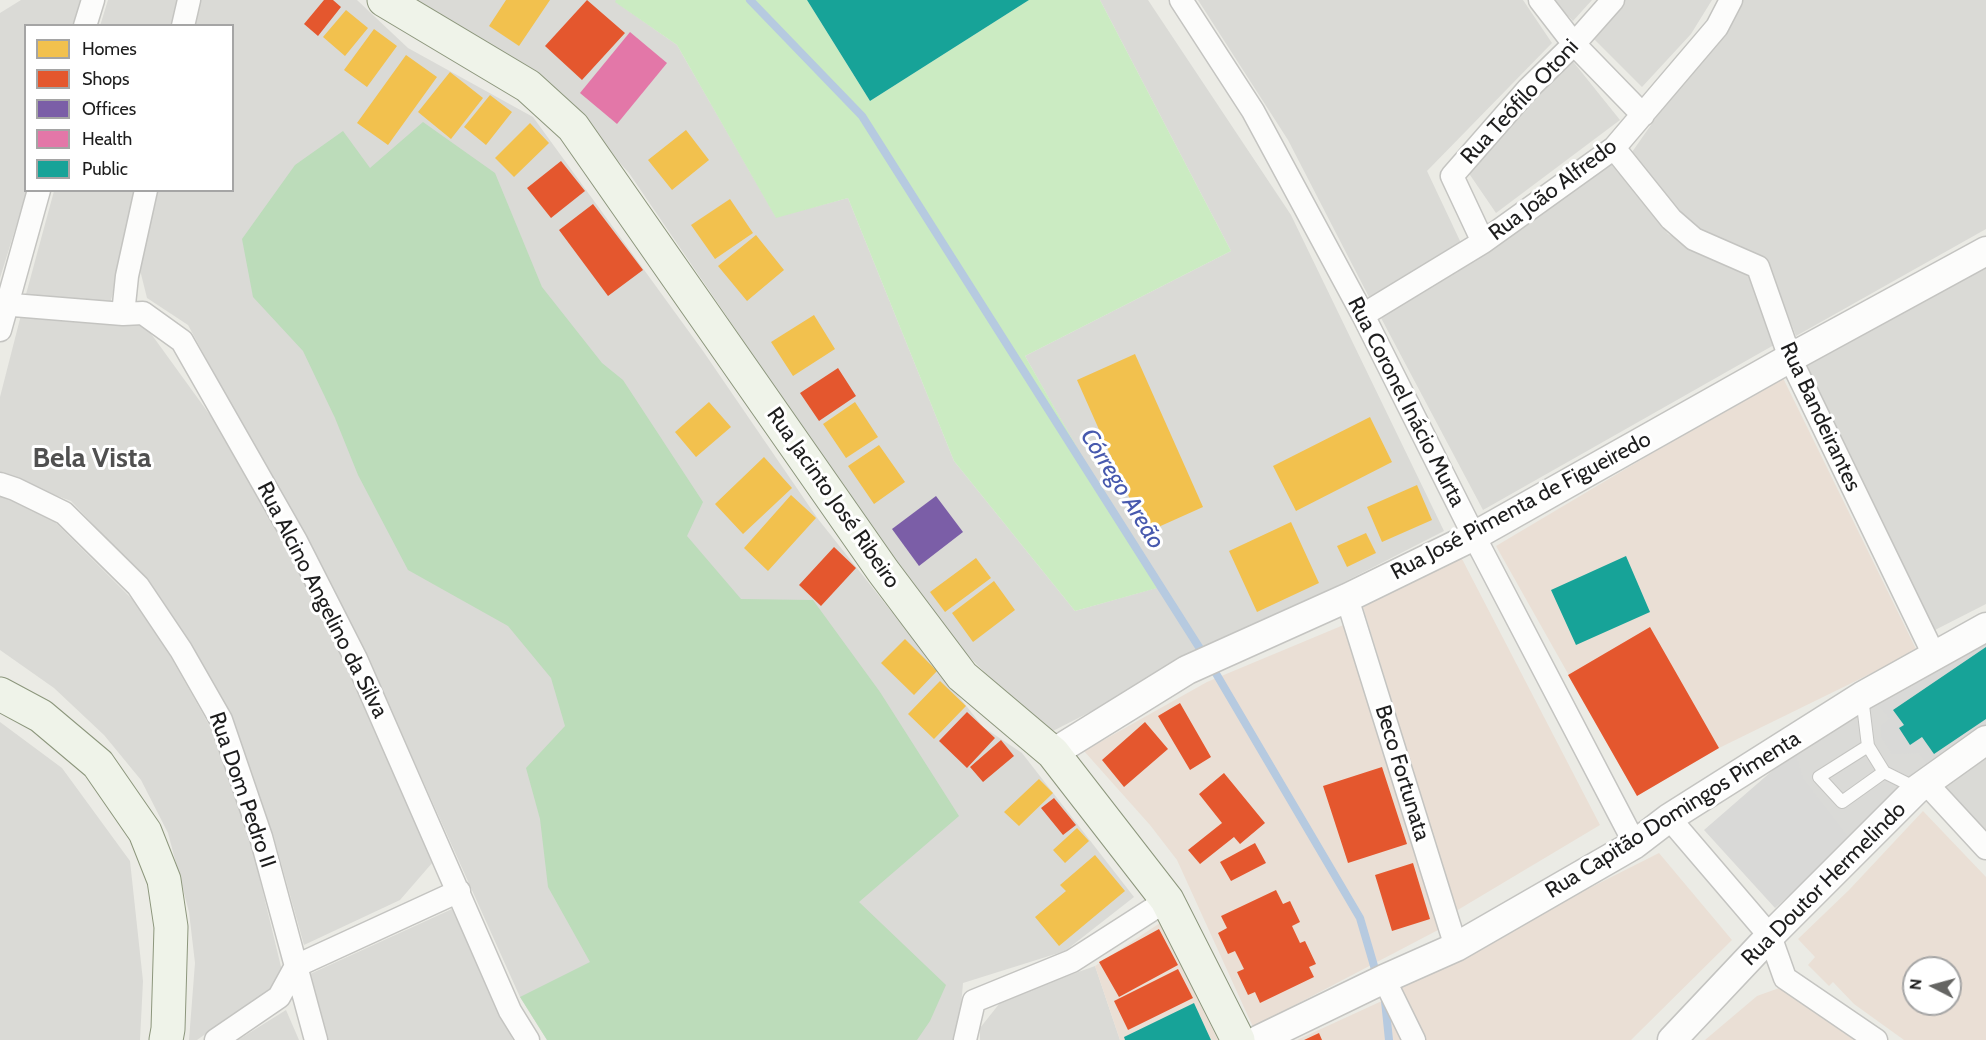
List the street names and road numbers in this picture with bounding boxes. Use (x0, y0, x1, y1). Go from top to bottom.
street label: Rua Teófilo Otoni (1456, 34, 1584, 170)
street label: Rua João Alfredo (1484, 133, 1622, 247)
street label: Rua Coronel Inácio Murta (1342, 293, 1470, 511)
street label: Rua Bandeirantes (1774, 338, 1866, 496)
street label: Rua Jacinto José Ribeiro (761, 403, 905, 593)
street label: Rua José Pimenta de Figueiredo (1387, 426, 1655, 586)
street label: Rua Alcino Angelino da Silva (251, 478, 393, 722)
street label: Beco Fortunata (1369, 702, 1435, 844)
street label: Rua Dom Pedro II (203, 709, 281, 871)
street label: Rua Capitão Domingos Pimenta (1541, 726, 1805, 904)
street label: Rua Doutor Hermelindo (1736, 796, 1912, 972)

